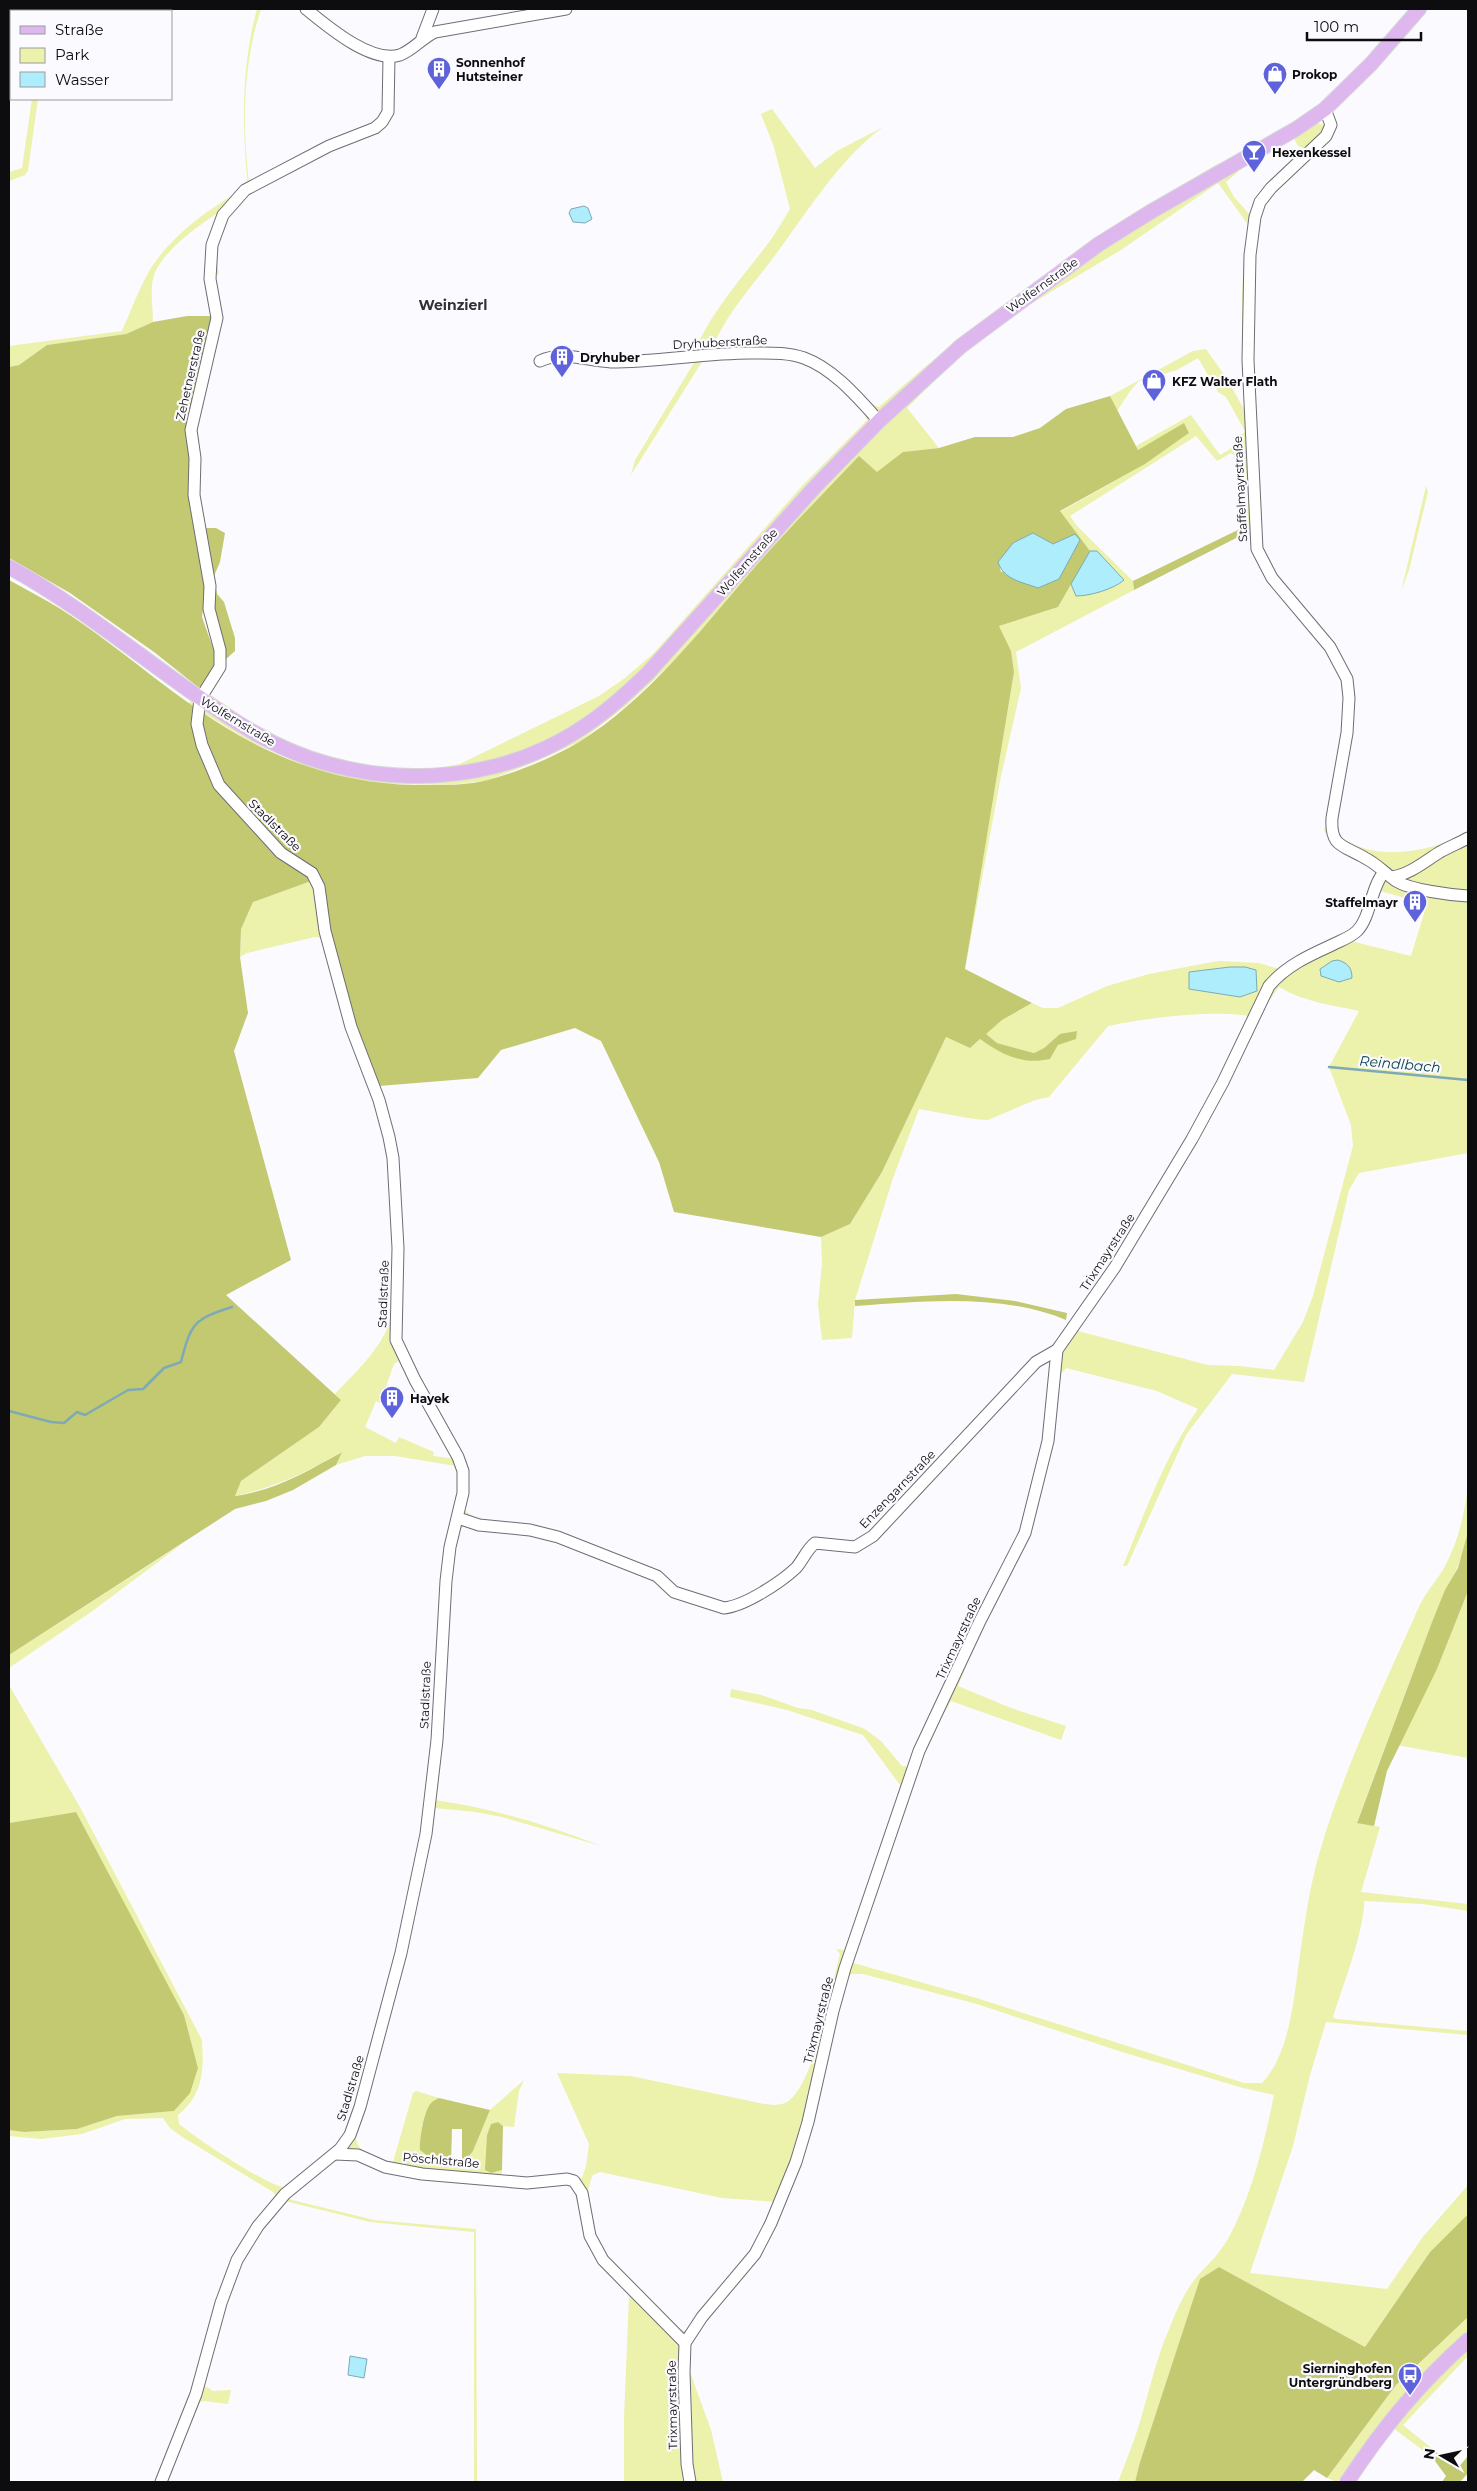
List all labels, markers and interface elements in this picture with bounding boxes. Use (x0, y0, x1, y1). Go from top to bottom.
legend (10, 10, 172, 100)
scale bar (1307, 10, 1421, 42)
text: 100 m (1314, 17, 1359, 36)
text: Straße (55, 20, 104, 39)
text: Park (55, 45, 89, 64)
place label: Sonnenhof Hutsteiner (456, 55, 526, 84)
building icon: Sonnenhof Hutsteiner (426, 56, 452, 90)
shop icon: Prokop (1262, 61, 1288, 95)
place label: Prokop (1292, 67, 1337, 82)
text: Wasser (55, 70, 109, 89)
bar icon: Hexenkessel (1241, 139, 1267, 173)
place label: Hexenkessel (1272, 145, 1351, 160)
street label: Wolfernstraße (1003, 254, 1081, 316)
district label: Weinzierl (418, 296, 488, 314)
street label: Zehetnerstraße (172, 328, 208, 422)
street label: Dryhuberstraße (672, 332, 768, 352)
building icon: Dryhuber (549, 344, 575, 378)
place label: Dryhuber (580, 350, 640, 365)
shop icon: KFZ Walter Flath (1141, 368, 1167, 402)
place label: KFZ Walter Flath (1172, 374, 1278, 389)
street label: Staffelmayrstraße (1230, 436, 1250, 542)
street label: Wolfernstraße (713, 525, 781, 599)
street label: Wolfernstraße (198, 693, 278, 749)
street label: Stadlstraße (246, 796, 304, 854)
building icon: Staffelmayr (1402, 889, 1428, 923)
place label: Staffelmayr (1325, 895, 1398, 910)
water label: Reindlbach (1359, 1051, 1441, 1077)
street label: Trixmayrstraße (1076, 1210, 1138, 1294)
street label: Stadlstraße (374, 1260, 392, 1328)
building icon: Hayek (379, 1385, 405, 1419)
place label: Hayek (410, 1391, 450, 1406)
street label: Enzengarnstraße (856, 1447, 938, 1531)
street label: Trixmayrstraße (932, 1594, 984, 1682)
street label: Stadlstraße (416, 1661, 434, 1729)
street label: Trixmayrstraße (800, 1975, 836, 2065)
street label: Stadlstraße (333, 2053, 367, 2123)
street label: Pöschlstraße (402, 2149, 480, 2171)
street label: Trixmayrstraße (664, 2360, 680, 2450)
place label: Sierninghofen Untergründberg (1289, 2361, 1392, 2390)
bus stop icon: Sierninghofen Untergründberg (1397, 2362, 1423, 2396)
north arrow (1417, 2431, 1467, 2481)
text: N (1419, 2447, 1439, 2461)

